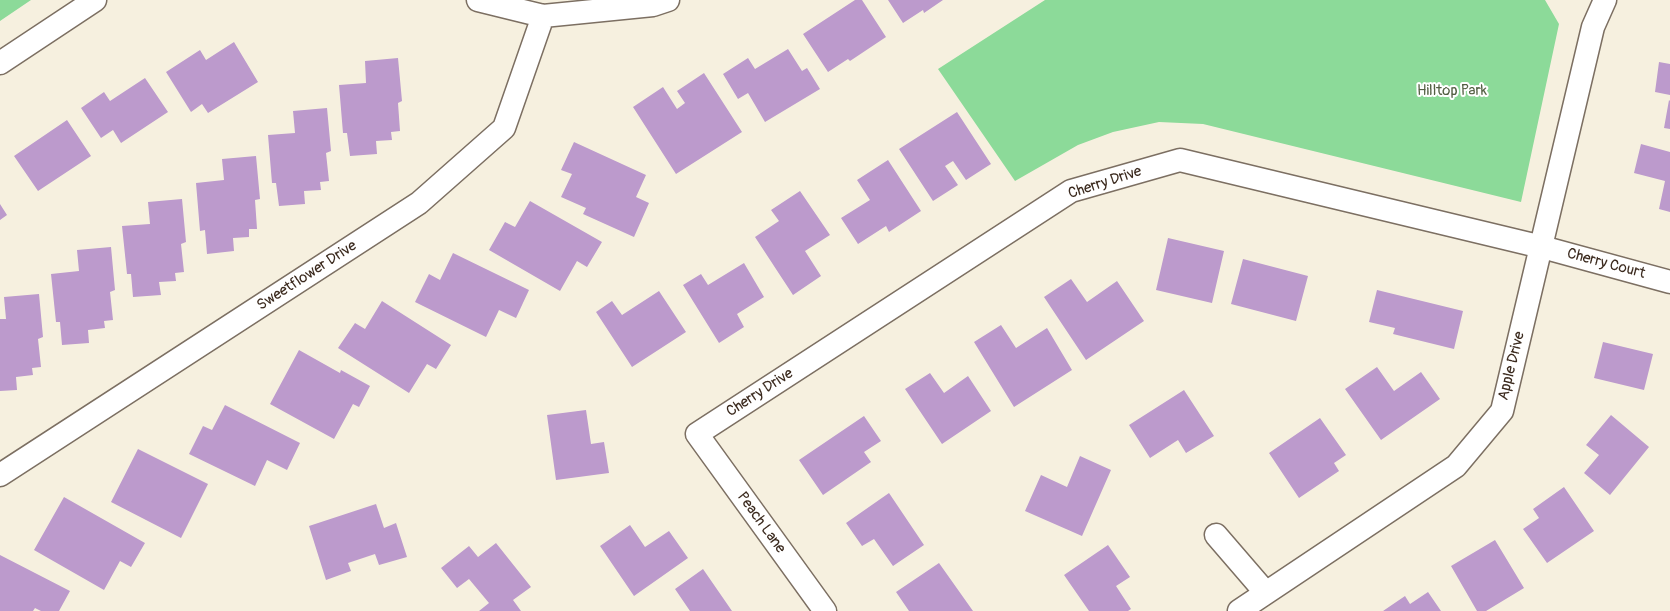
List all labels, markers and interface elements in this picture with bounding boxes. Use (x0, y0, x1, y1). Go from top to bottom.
park label: Hilltop Park (1417, 82, 1487, 100)
street label: Cherry Drive (1066, 163, 1144, 203)
street label: Sweetflower Drive (254, 237, 360, 315)
street label: Cherry Court (1565, 245, 1647, 283)
street label: Apple Drive (1495, 330, 1529, 402)
street label: Cherry Drive (723, 365, 797, 421)
street label: Peach Lane (733, 489, 789, 557)

